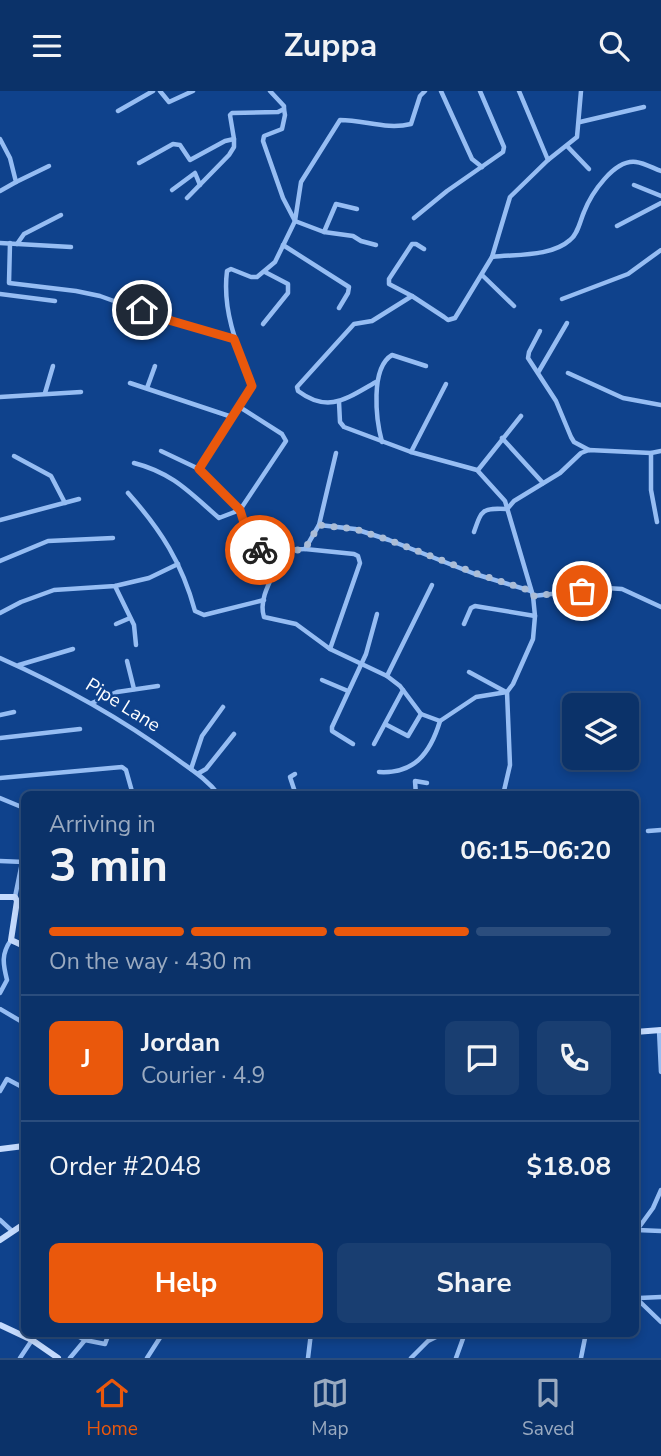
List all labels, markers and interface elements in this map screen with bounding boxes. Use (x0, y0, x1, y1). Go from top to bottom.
text: Zuppa (284, 24, 377, 67)
icon: menu (28, 27, 66, 65)
icon: search (595, 27, 633, 65)
pin (112, 280, 172, 340)
icon: home (123, 291, 161, 329)
courier (225, 515, 295, 585)
icon: bike (241, 531, 279, 569)
pin (552, 561, 612, 621)
icon: bag (563, 572, 601, 610)
street label: Pipe Lane (81, 672, 165, 738)
map controls (562, 693, 639, 770)
button: layers (562, 693, 639, 770)
text: Arriving in (49, 809, 156, 840)
text: 06:15–06:20 (460, 833, 611, 868)
text: 3 min (49, 834, 168, 897)
text: On the way · 430 m (49, 946, 252, 977)
button: chat (445, 1021, 519, 1095)
button: phone (537, 1021, 611, 1095)
text: Jordan (141, 1025, 220, 1060)
text: J (81, 1041, 91, 1076)
text: Courier · 4.9 (141, 1060, 265, 1091)
text: Order #2048 (49, 1149, 201, 1184)
text: $18.08 (527, 1149, 611, 1184)
button: Help (49, 1243, 323, 1323)
button: Share (337, 1243, 611, 1323)
tab: Home (87, 1374, 138, 1442)
tab: Map (311, 1374, 349, 1442)
tab: Saved (522, 1374, 574, 1442)

